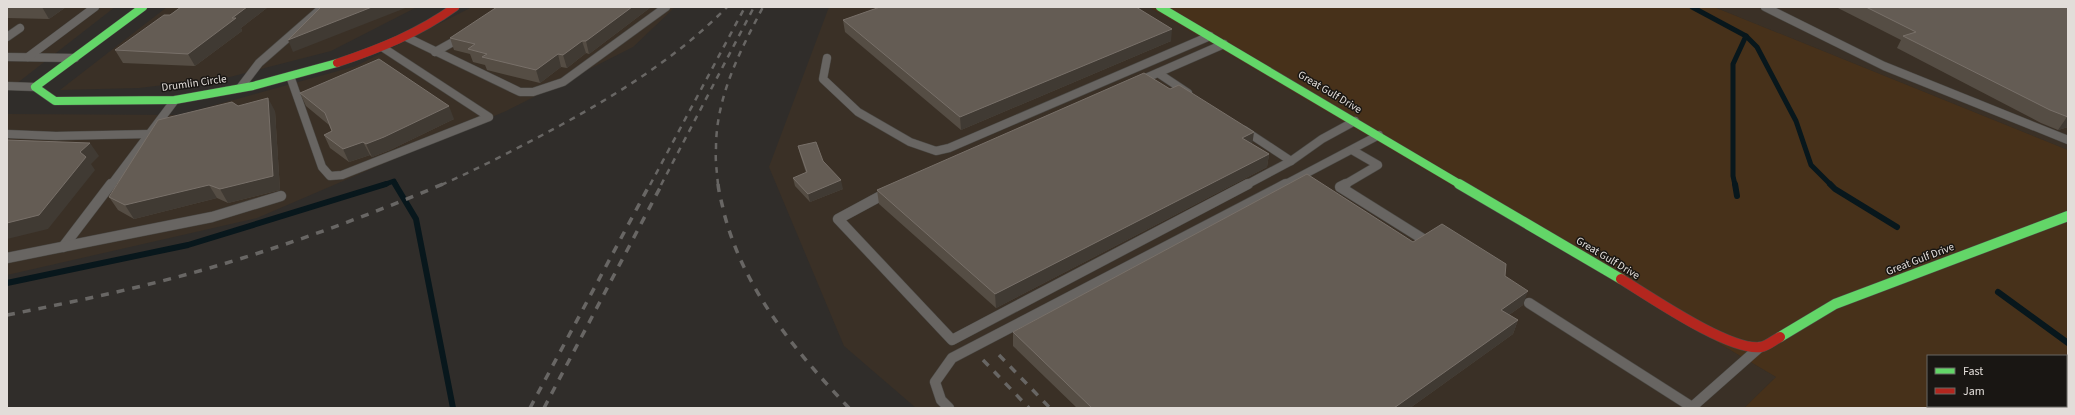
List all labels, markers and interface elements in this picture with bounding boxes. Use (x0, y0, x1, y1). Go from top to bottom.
street label: Great Gulf Drive (1295, 67, 1365, 117)
street label: Drumlin Circle (161, 71, 228, 95)
street label: Great Gulf Drive (1573, 233, 1643, 283)
street label: Great Gulf Drive (1884, 239, 1957, 279)
legend (1927, 355, 2067, 407)
text: Fast (1963, 363, 1983, 380)
text: Jam (1963, 383, 1985, 400)

